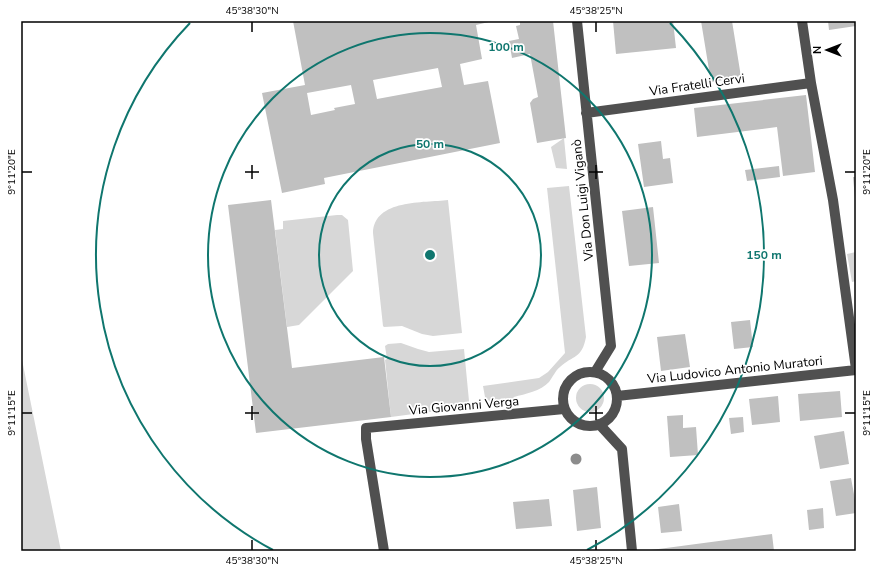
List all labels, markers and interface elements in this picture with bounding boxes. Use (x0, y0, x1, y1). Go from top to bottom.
text: 45°38'30"N (225, 4, 279, 18)
text: 45°38'25"N (569, 4, 623, 18)
north arrow (807, 30, 847, 70)
text: 100 m (488, 39, 524, 55)
text: N (810, 46, 825, 54)
street label: Via Fratelli Cervi (647, 69, 746, 101)
text: 50 m (416, 136, 444, 152)
street label: Via Don Luigi Viganò (568, 138, 598, 263)
text: 9°11'20"E (5, 149, 19, 195)
text: 9°11'20"E (860, 149, 874, 195)
text: 150 m (746, 247, 782, 263)
centre of rings (423, 248, 437, 262)
street label: Via Ludovico Antonio Muratori (645, 352, 824, 388)
text: 9°11'15"E (5, 390, 19, 436)
text: 9°11'15"E (860, 390, 874, 436)
street label: Via Giovanni Verga (407, 392, 520, 420)
text: 45°38'30"N (225, 554, 279, 568)
text: 45°38'25"N (569, 554, 623, 568)

